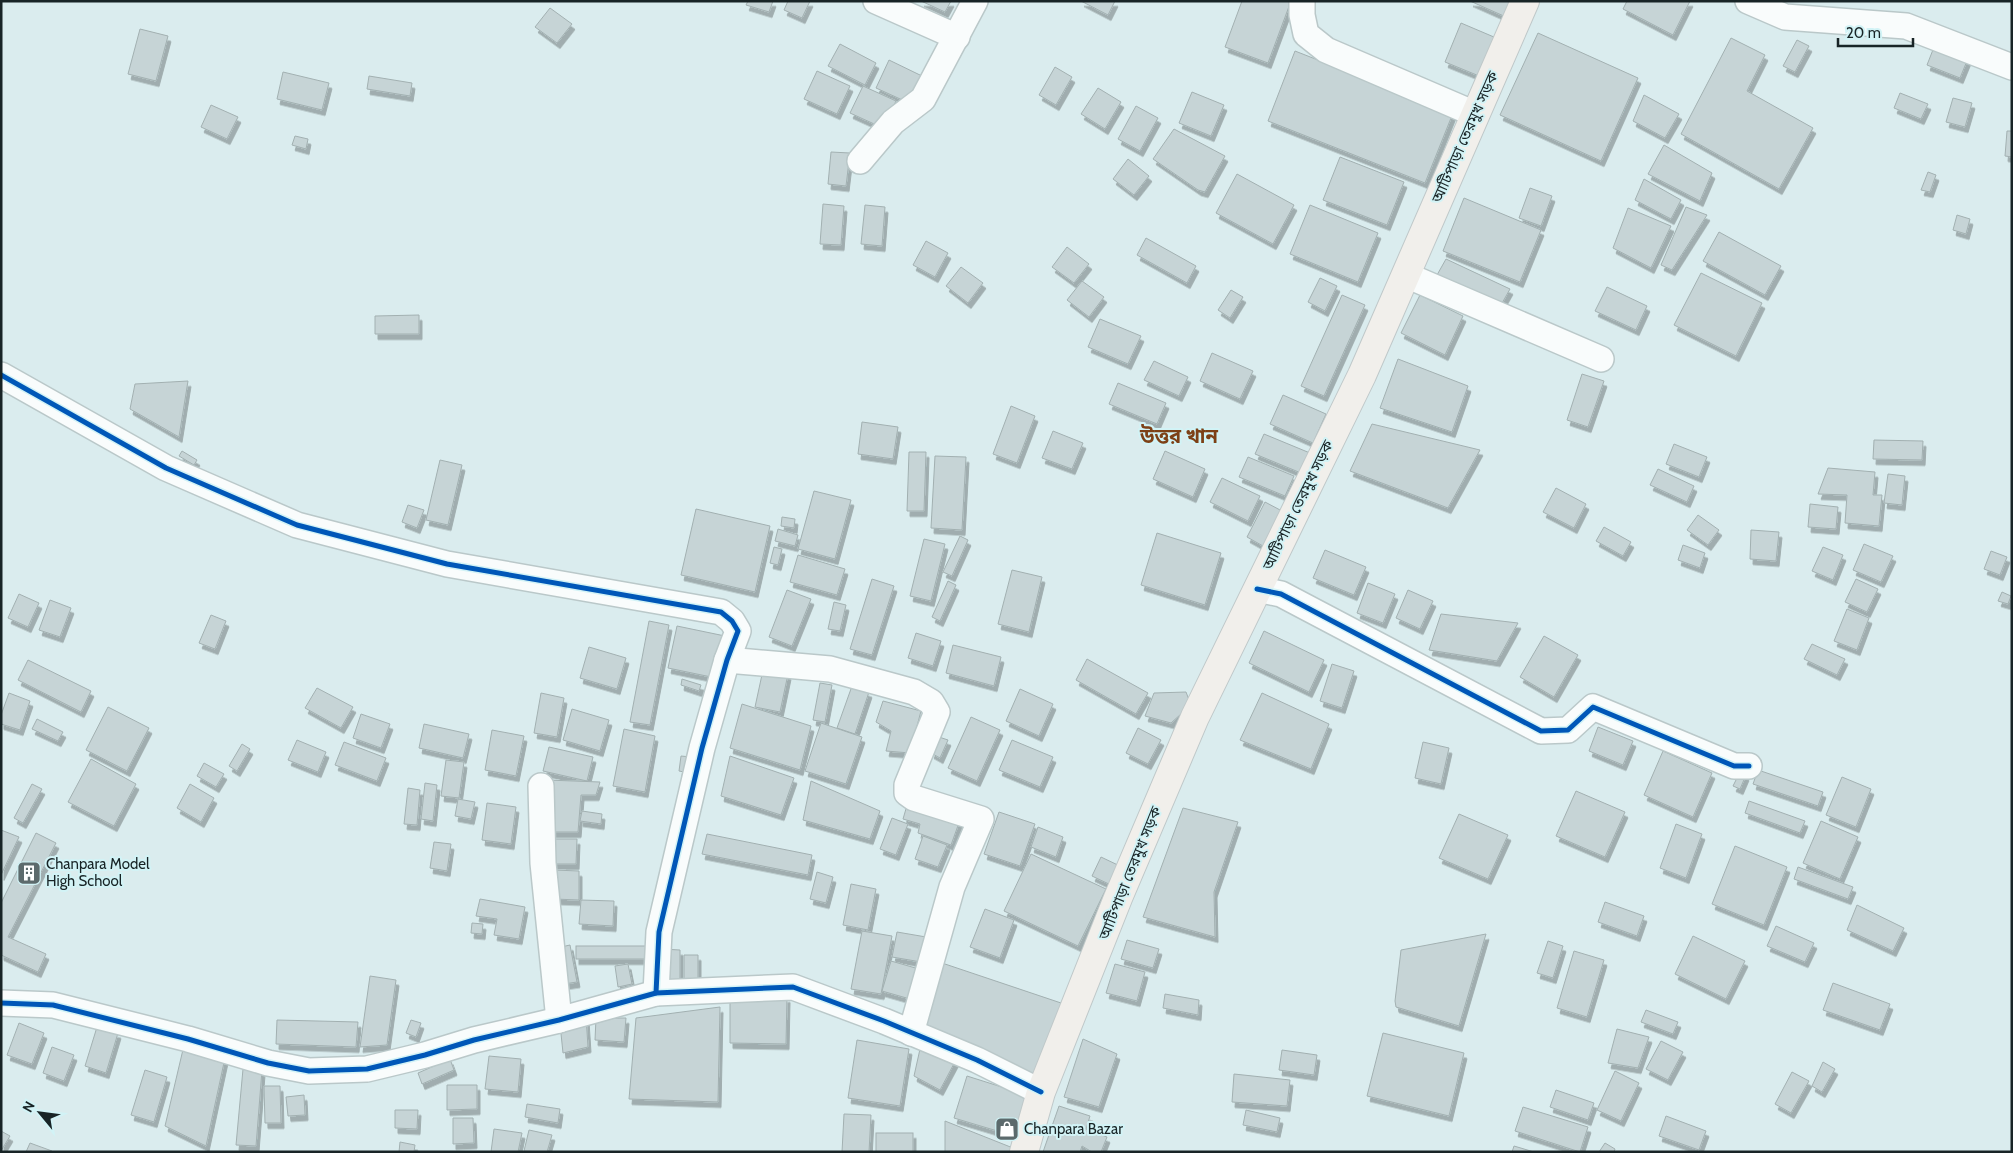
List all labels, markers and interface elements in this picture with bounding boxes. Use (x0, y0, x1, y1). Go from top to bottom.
scale bar (1838, 15, 1913, 47)
text: 20 m (1846, 24, 1881, 42)
street label: আটিপাড়া তেরমুখ সড়ক (1428, 68, 1502, 206)
district label: উত্তর খান (1139, 424, 1219, 448)
street label: আটিপাড়া তেরমুখ সড়ক (1258, 436, 1338, 574)
street label: আটিপাড়া তেরমুখ সড়ক (1095, 803, 1165, 943)
place label: Chanpara Model High School (46, 855, 150, 890)
building icon: Chanpara Model High School (16, 860, 42, 886)
north arrow (15, 1088, 65, 1138)
text: N (18, 1098, 39, 1115)
shop icon: Chanpara Bazar (994, 1116, 1020, 1142)
place label: Chanpara Bazar (1024, 1120, 1123, 1138)

